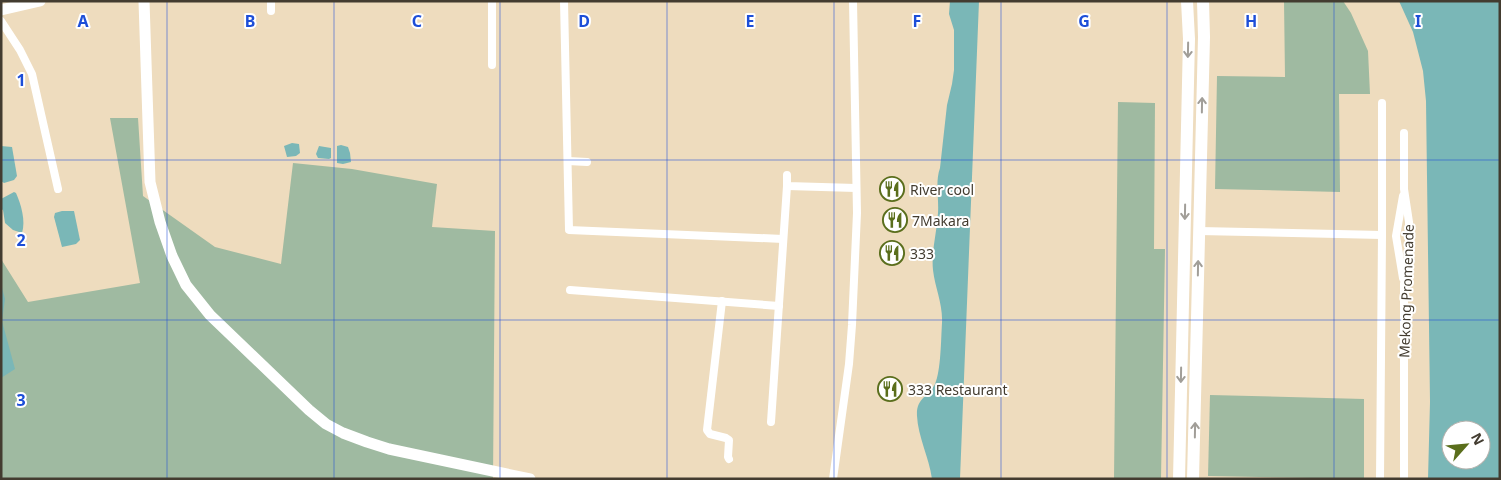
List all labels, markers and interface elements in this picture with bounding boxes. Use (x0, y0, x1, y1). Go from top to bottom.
text: A (77, 10, 89, 32)
text: B (245, 10, 255, 32)
text: C (412, 10, 422, 32)
text: D (578, 10, 590, 32)
text: E (746, 10, 755, 32)
text: F (913, 10, 921, 32)
text: G (1078, 10, 1090, 32)
text: H (1245, 10, 1257, 32)
text: I (1415, 10, 1421, 32)
one-way arrow (1184, 42, 1193, 58)
text: 1 (16, 69, 26, 91)
one-way arrow (1197, 97, 1207, 114)
restaurant icon: River cool (879, 176, 905, 202)
place label: River cool (910, 180, 974, 199)
one-way arrow (1180, 204, 1190, 220)
restaurant icon: 7Makara (882, 207, 908, 233)
place label: 7Makara (912, 211, 969, 230)
street label: Mekong Promenade (1394, 224, 1418, 358)
text: 2 (16, 229, 26, 251)
restaurant icon: 333 (879, 240, 905, 266)
place label: 333 (910, 244, 934, 263)
one-way arrow (1194, 260, 1203, 276)
one-way arrow (1177, 367, 1186, 383)
restaurant icon: 333 Restaurant (877, 376, 903, 402)
place label: 333 Restaurant (908, 380, 1008, 399)
text: 3 (16, 389, 26, 411)
north arrow (1441, 420, 1491, 470)
one-way arrow (1190, 422, 1199, 438)
text: N (1467, 429, 1489, 448)

